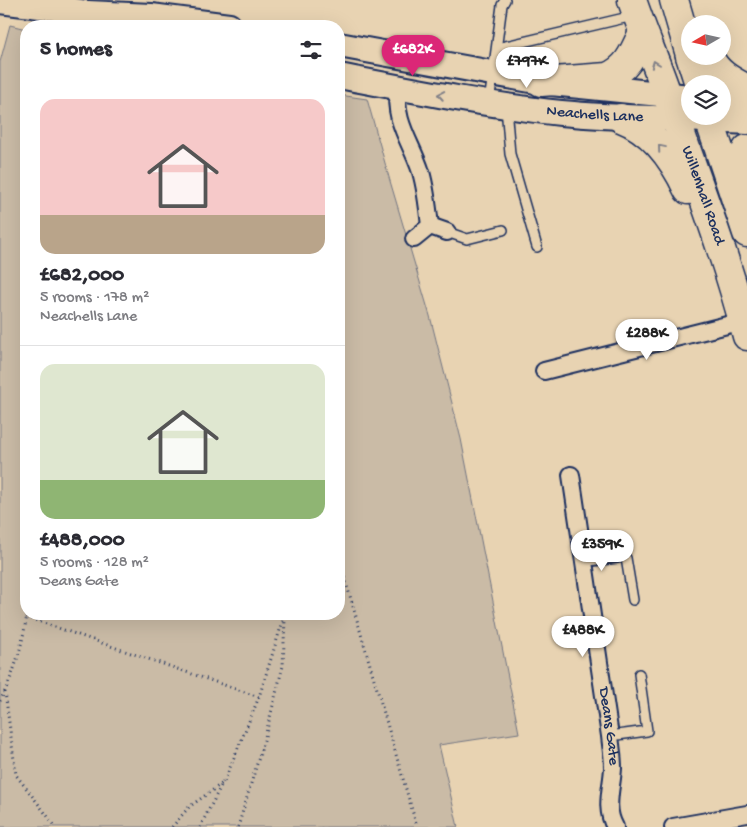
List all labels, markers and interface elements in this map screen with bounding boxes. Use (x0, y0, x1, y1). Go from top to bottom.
north arrow (681, 15, 731, 65)
map controls (681, 15, 731, 125)
pin: £682K (378, 34, 448, 77)
icon: filters (297, 36, 325, 64)
text: 5 homes (40, 38, 112, 63)
text: £682K (393, 41, 433, 60)
pin: £797K (492, 46, 562, 89)
text: £797K (507, 53, 547, 72)
one-way arrow (651, 60, 661, 69)
button: layers (681, 75, 731, 125)
one-way arrow (437, 90, 446, 100)
street label: Neachells Lane (545, 102, 644, 127)
icon: home (138, 131, 228, 221)
street label: Willenhall Road (676, 144, 729, 249)
one-way arrow (659, 145, 667, 154)
text: £682,000 (40, 264, 124, 289)
text: 5 rooms · 178 m² (40, 289, 149, 308)
text: Neachells Lane (40, 308, 137, 327)
pin: £288K (612, 318, 682, 361)
text: £288K (626, 325, 668, 344)
icon: home (138, 397, 228, 487)
text: £488,000 (40, 529, 125, 554)
pin: £359K (567, 530, 637, 572)
text: £359K (582, 536, 622, 555)
text: 5 rooms · 128 m² (40, 554, 149, 573)
text: Deans Gate (40, 573, 119, 592)
pin: £488K (548, 616, 618, 658)
text: £488K (562, 622, 604, 641)
street label: Deans Gate (593, 685, 623, 767)

